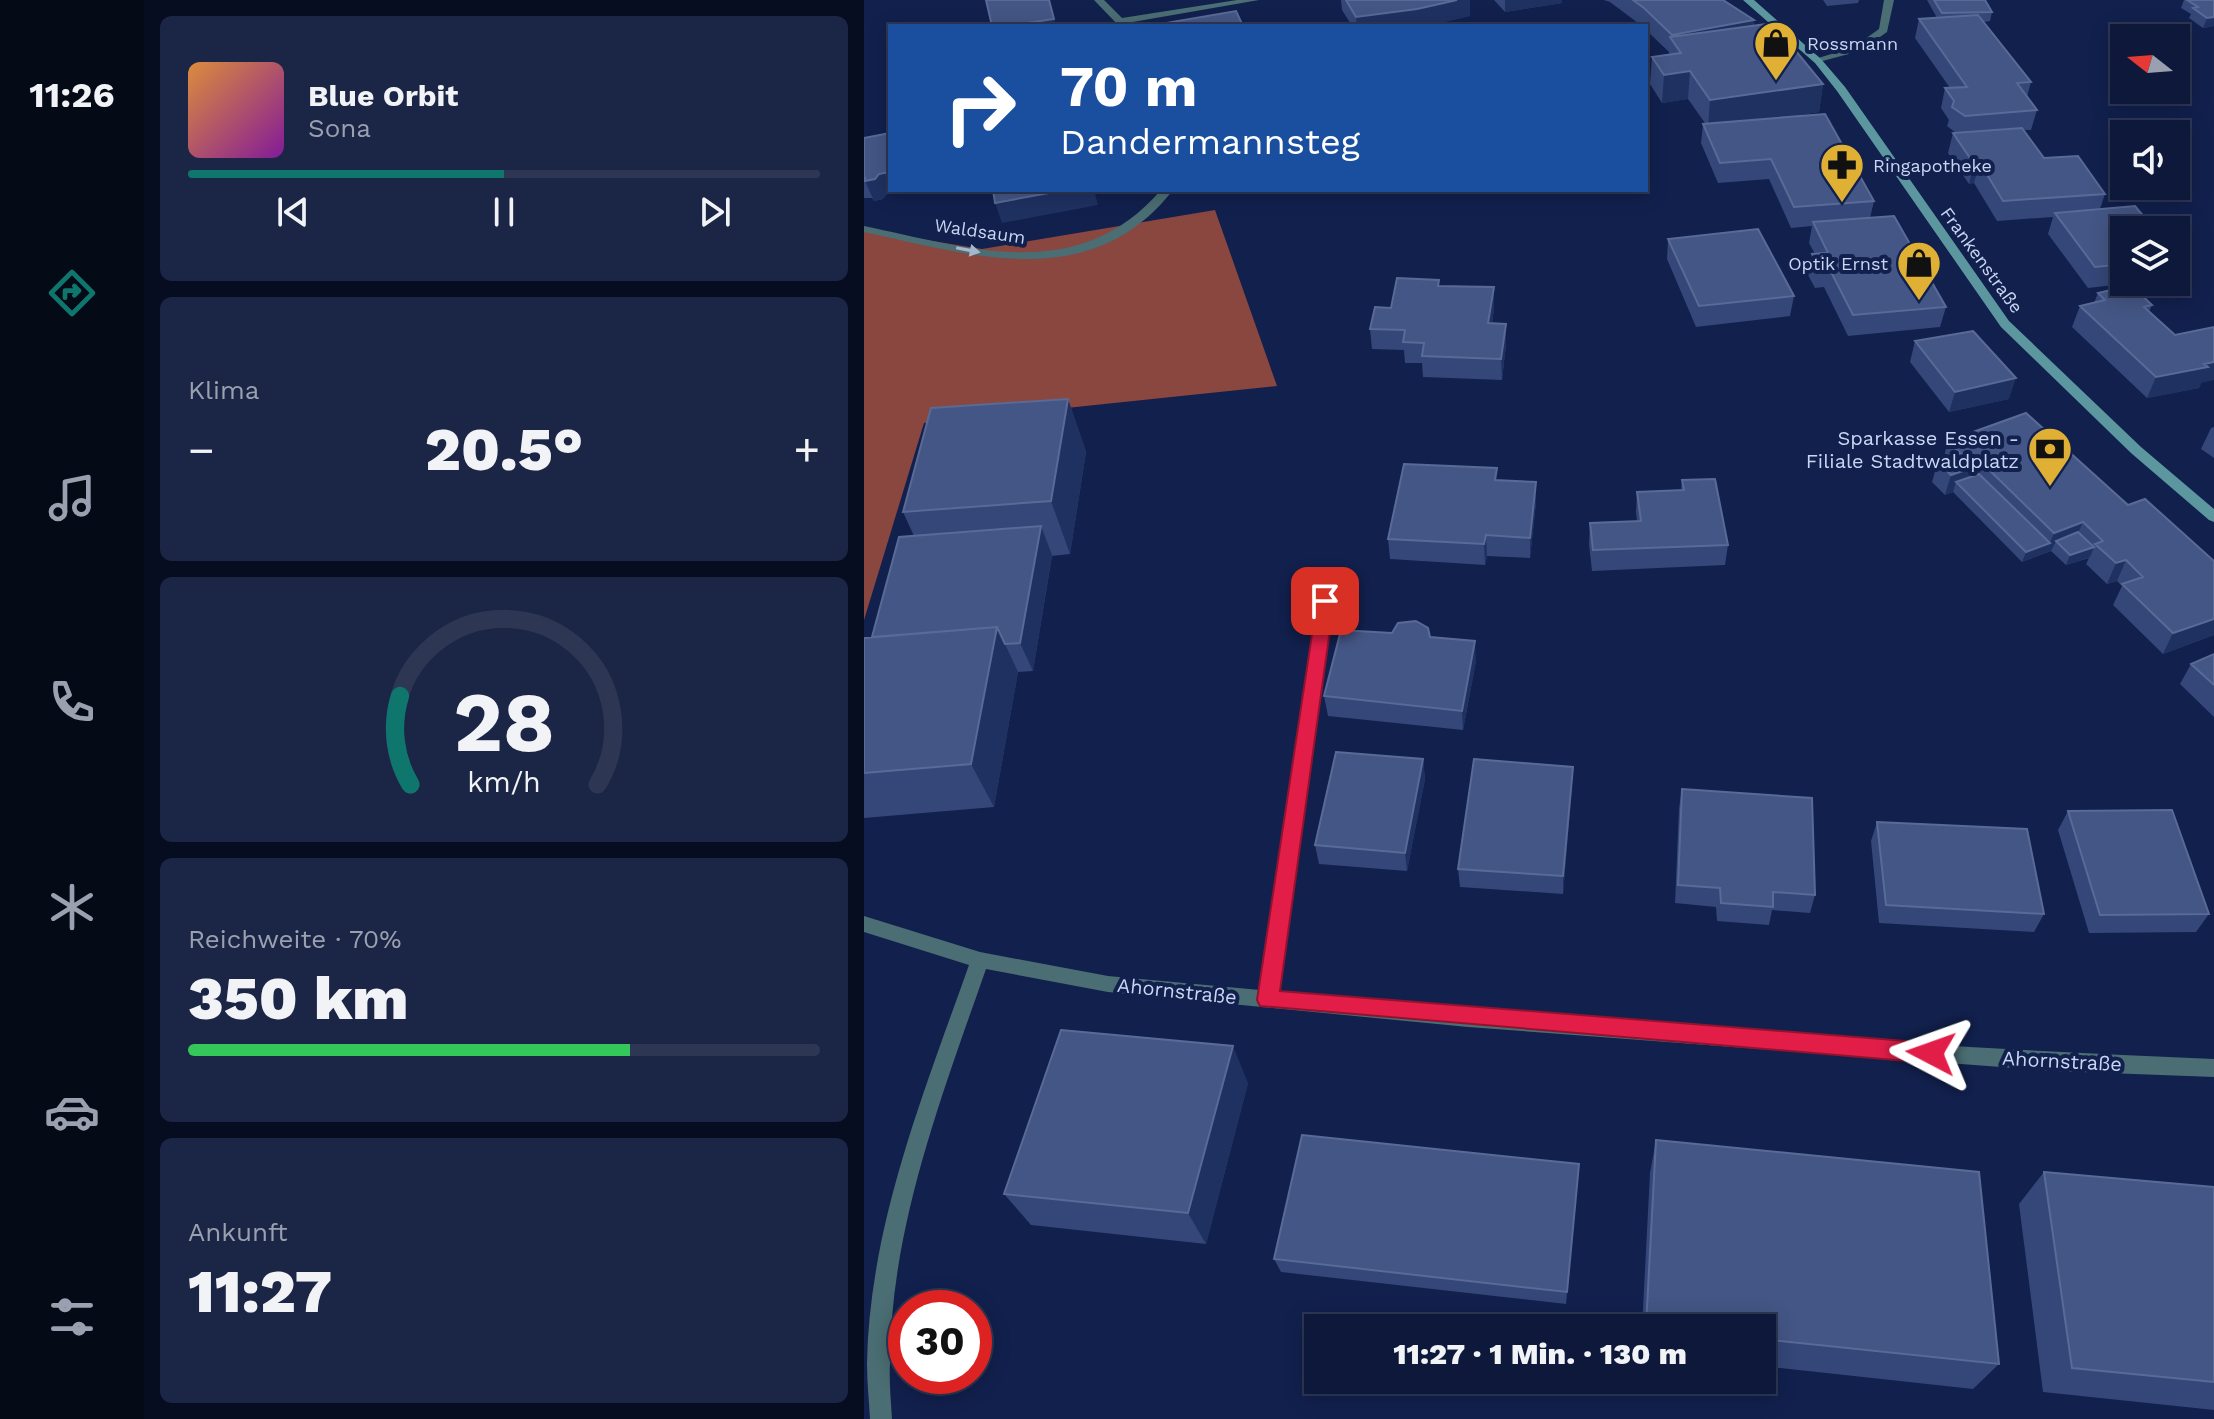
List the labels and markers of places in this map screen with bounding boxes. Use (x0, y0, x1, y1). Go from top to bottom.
shop icon: Rossmann (1752, 19, 1800, 82)
place label: Rossmann (1807, 33, 1898, 54)
pharmacy icon: Ringapotheke (1818, 141, 1866, 204)
place label: Ringapotheke (1873, 155, 1992, 176)
shop icon: Optik Ernst (1895, 239, 1943, 302)
place label: Optik Ernst (1788, 253, 1888, 274)
bank icon: Sparkasse Essen - Filiale Stadtwaldplatz (2026, 425, 2074, 488)
place label: Sparkasse Essen - Filiale Stadtwaldplatz (1806, 426, 2019, 473)
pin (1291, 567, 1359, 635)

